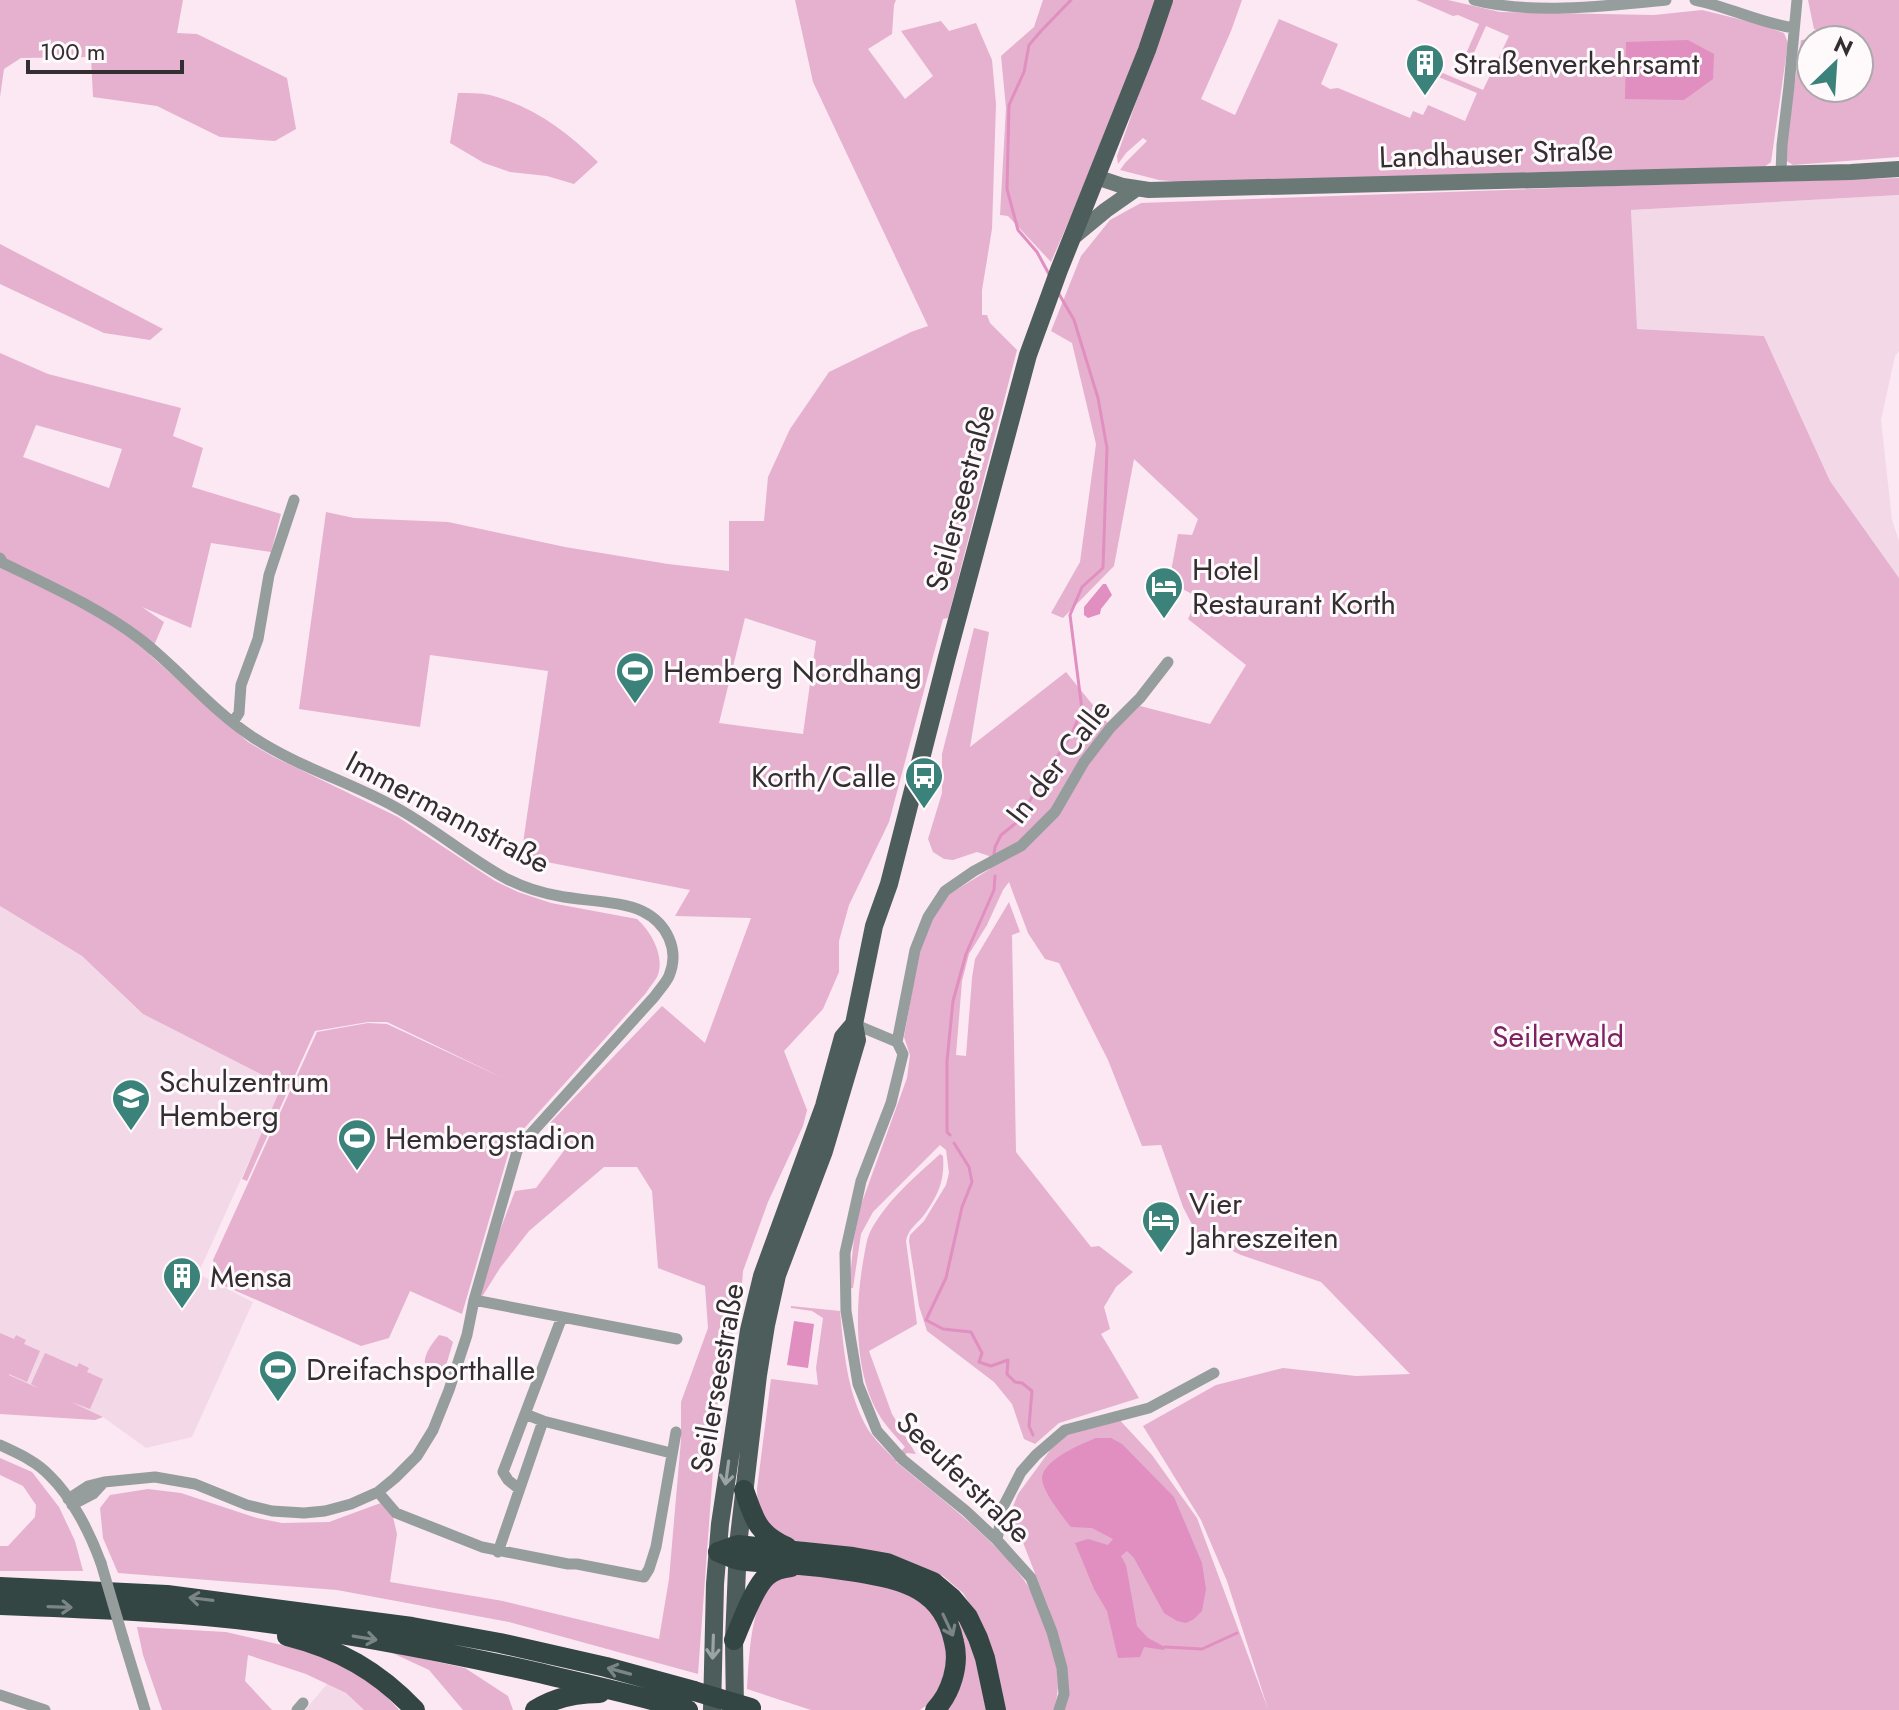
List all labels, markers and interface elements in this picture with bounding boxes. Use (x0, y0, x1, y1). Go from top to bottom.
scale bar (28, 24, 182, 74)
north arrow (1795, 24, 1875, 104)
text: N (1829, 28, 1858, 64)
text: 100 m (40, 34, 106, 69)
building icon: Straßenverkehrsamt (1404, 42, 1446, 97)
place label: Straßenverkehrsamt (1453, 42, 1700, 85)
street label: Landhauser Straße (1378, 127, 1614, 179)
street label: Seilerseestraße (914, 400, 1006, 596)
place label: Hotel Restaurant Korth (1192, 548, 1396, 625)
hotel icon: Hotel Restaurant Korth (1143, 565, 1185, 620)
sports icon: Hemberg Nordhang (614, 650, 656, 705)
place label: Hemberg Nordhang (663, 650, 922, 693)
street label: In der Calle (995, 689, 1121, 833)
street label: Immermannstraße (338, 740, 558, 884)
place label: Korth/Calle (751, 755, 896, 798)
bus stop icon: Korth/Calle (903, 755, 945, 810)
park label: Seilerwald (1492, 1015, 1624, 1058)
place label: Schulzentrum Hemberg (159, 1060, 329, 1137)
school or university icon: Schulzentrum Hemberg (110, 1077, 152, 1132)
sports icon: Hembergstadion (336, 1117, 378, 1172)
place label: Hembergstadion (385, 1117, 596, 1160)
place label: Vier Jahreszeiten (1185, 1182, 1339, 1259)
hotel icon: Vier Jahreszeiten (1140, 1199, 1182, 1254)
building icon: Mensa (161, 1255, 203, 1310)
place label: Mensa (210, 1255, 292, 1298)
street label: Seilerseestraße (679, 1280, 755, 1476)
sports icon: Dreifachsporthalle (257, 1348, 299, 1403)
place label: Dreifachsporthalle (306, 1348, 535, 1391)
street label: Seeuferstraße (887, 1401, 1041, 1553)
one-way arrow (719, 1460, 734, 1485)
one-way arrow (189, 1591, 214, 1606)
one-way arrow (46, 1600, 73, 1615)
one-way arrow (941, 1612, 956, 1636)
one-way arrow (352, 1631, 377, 1646)
one-way arrow (706, 1633, 721, 1660)
one-way arrow (607, 1662, 632, 1677)

